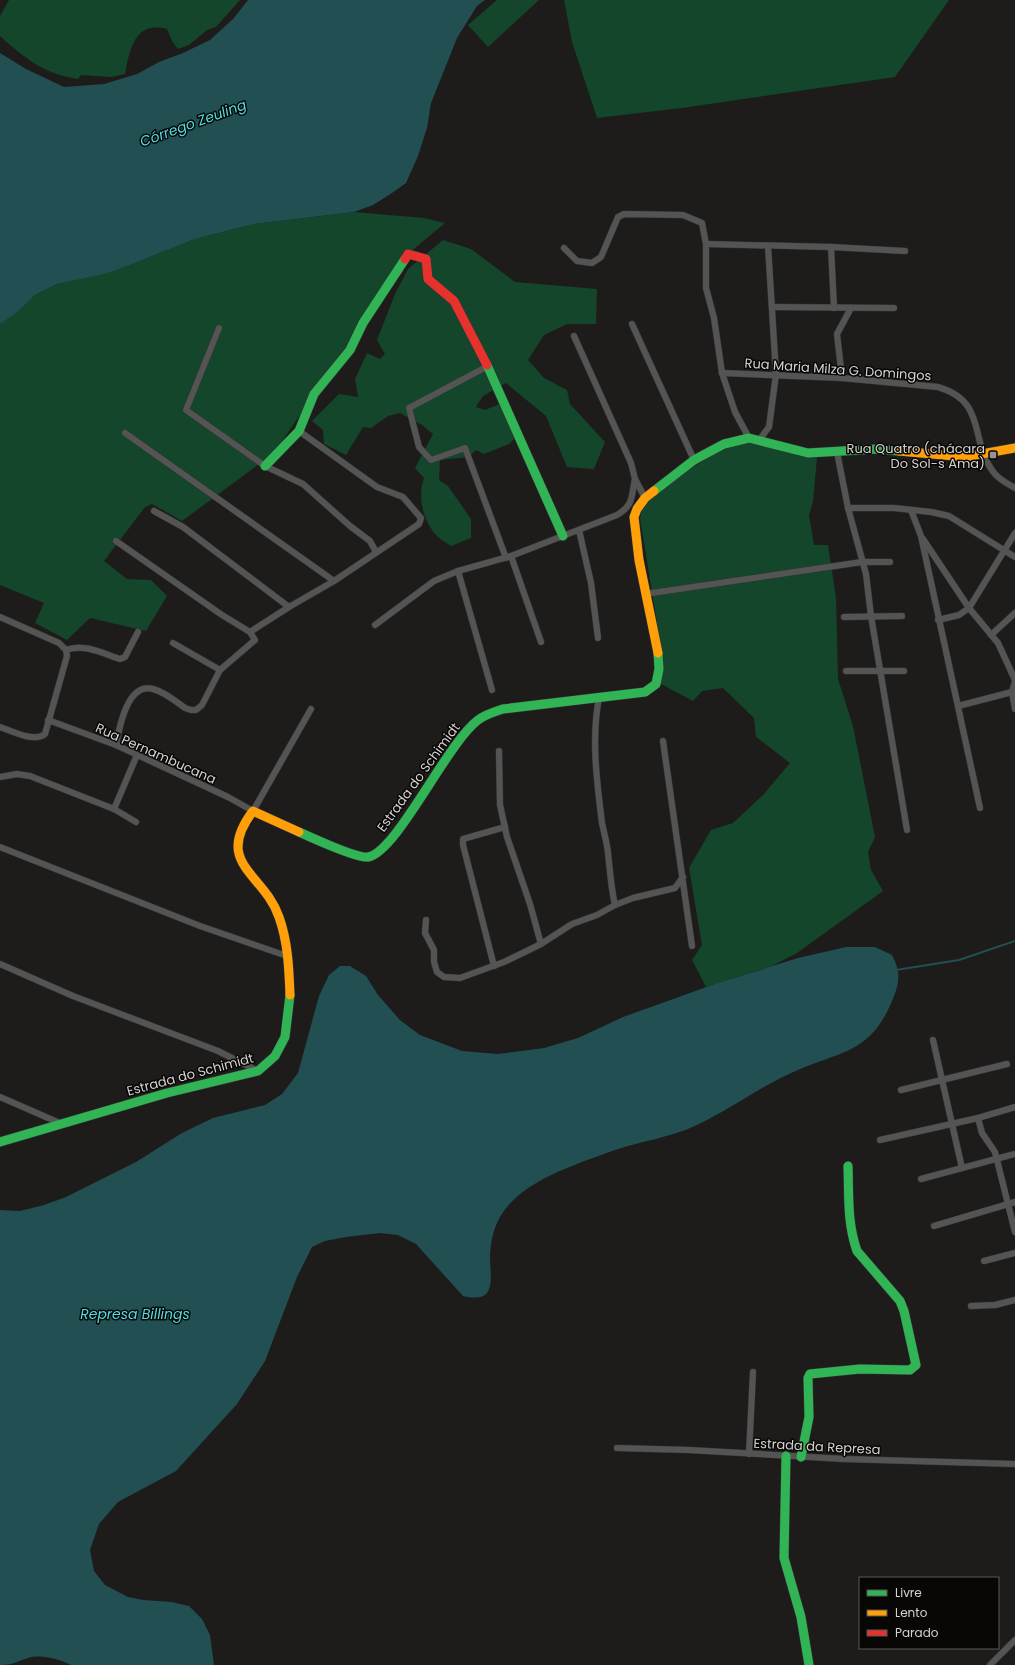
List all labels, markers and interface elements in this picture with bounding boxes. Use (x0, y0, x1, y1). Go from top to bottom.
water label: Córrego Zeuling (137, 94, 250, 152)
street label: Rua Maria Milza G. Domingos (744, 353, 932, 386)
place label: Rua Quatro (chácara Do Sol-s Ama) (847, 439, 985, 473)
marker: Rua Quatro (chácara Do Sol-s Ama) (988, 450, 998, 460)
street label: Rua Pernambucana (92, 718, 219, 789)
street label: Estrada do Schimidt (372, 719, 465, 836)
street label: Estrada do Schimidt (125, 1048, 256, 1101)
water label: Represa Billings (80, 1304, 190, 1324)
street label: Estrada da Represa (753, 1434, 881, 1459)
legend (859, 1577, 999, 1649)
text: Livre (895, 1584, 922, 1601)
text: Lento (895, 1604, 928, 1621)
text: Parado (895, 1624, 939, 1641)

